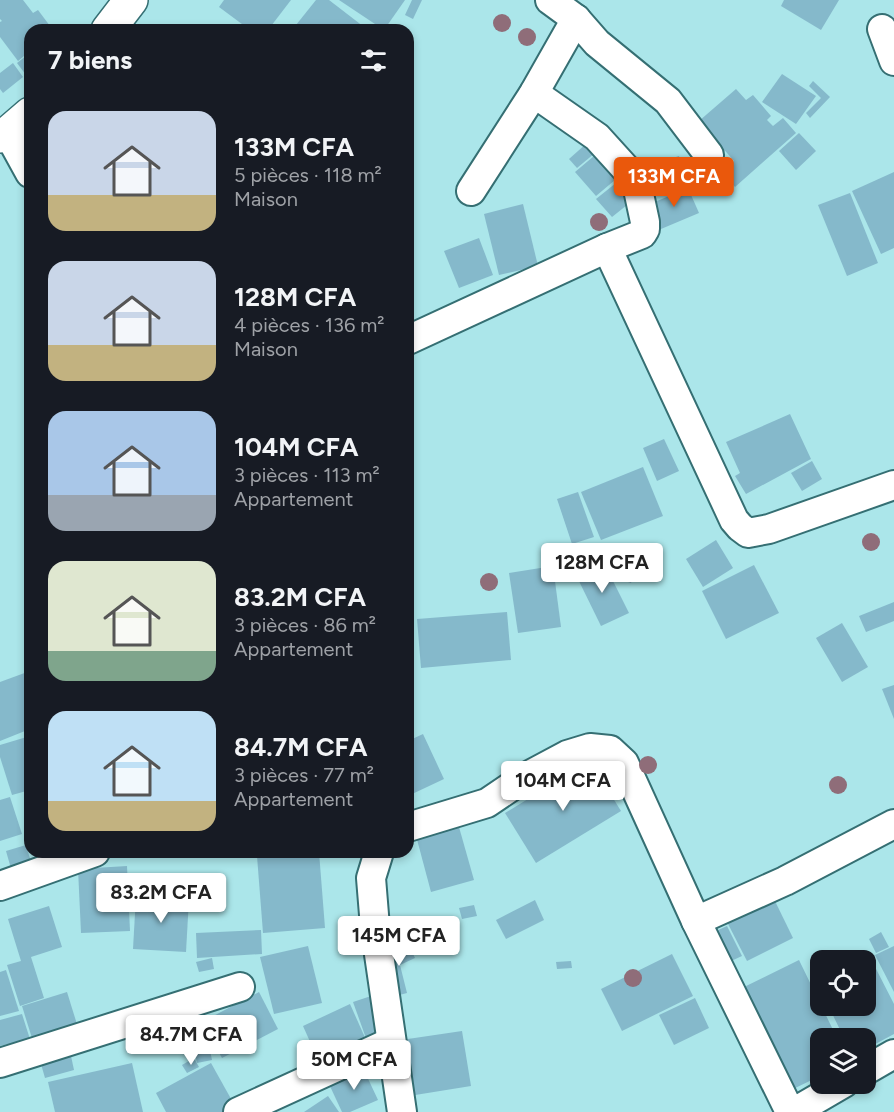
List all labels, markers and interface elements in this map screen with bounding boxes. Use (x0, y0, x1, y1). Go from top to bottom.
text: 7 biens (48, 44, 132, 76)
icon: filters (357, 44, 390, 77)
text: 133M CFA (234, 131, 354, 163)
icon: home (96, 135, 168, 207)
pin: 133M CFA (612, 157, 736, 208)
text: 5 pièces · 118 m² (234, 163, 382, 187)
text: 133M CFA (628, 164, 720, 188)
text: Maison (234, 187, 298, 211)
text: 128M CFA (234, 281, 356, 313)
icon: home (96, 285, 168, 357)
text: 4 pièces · 136 m² (234, 313, 384, 337)
text: Maison (234, 337, 298, 361)
text: 104M CFA (234, 431, 359, 463)
icon: home (96, 435, 168, 507)
text: 3 pièces · 113 m² (234, 463, 380, 487)
text: Appartement (234, 487, 353, 511)
pin: 128M CFA (540, 543, 664, 594)
text: 128M CFA (555, 550, 649, 574)
text: 83.2M CFA (234, 581, 366, 613)
icon: home (96, 585, 168, 657)
text: 3 pièces · 86 m² (234, 613, 376, 637)
text: Appartement (234, 637, 353, 661)
text: 84.7M CFA (234, 731, 368, 763)
icon: home (96, 735, 168, 807)
pin: 104M CFA (501, 761, 625, 812)
text: 3 pièces · 77 m² (234, 763, 374, 787)
text: 104M CFA (515, 768, 611, 792)
text: Appartement (234, 787, 353, 811)
pin: 83.2M CFA (92, 873, 230, 924)
text: 83.2M CFA (110, 880, 212, 904)
pin: 145M CFA (337, 916, 461, 967)
text: 145M CFA (352, 923, 446, 947)
map controls (810, 950, 876, 1094)
button: locate (810, 950, 876, 1016)
pin: 84.7M CFA (122, 1015, 260, 1066)
text: 84.7M CFA (140, 1022, 242, 1046)
button: layers (810, 1028, 876, 1094)
pin: 50M CFA (299, 1040, 409, 1091)
text: 50M CFA (311, 1047, 397, 1071)

